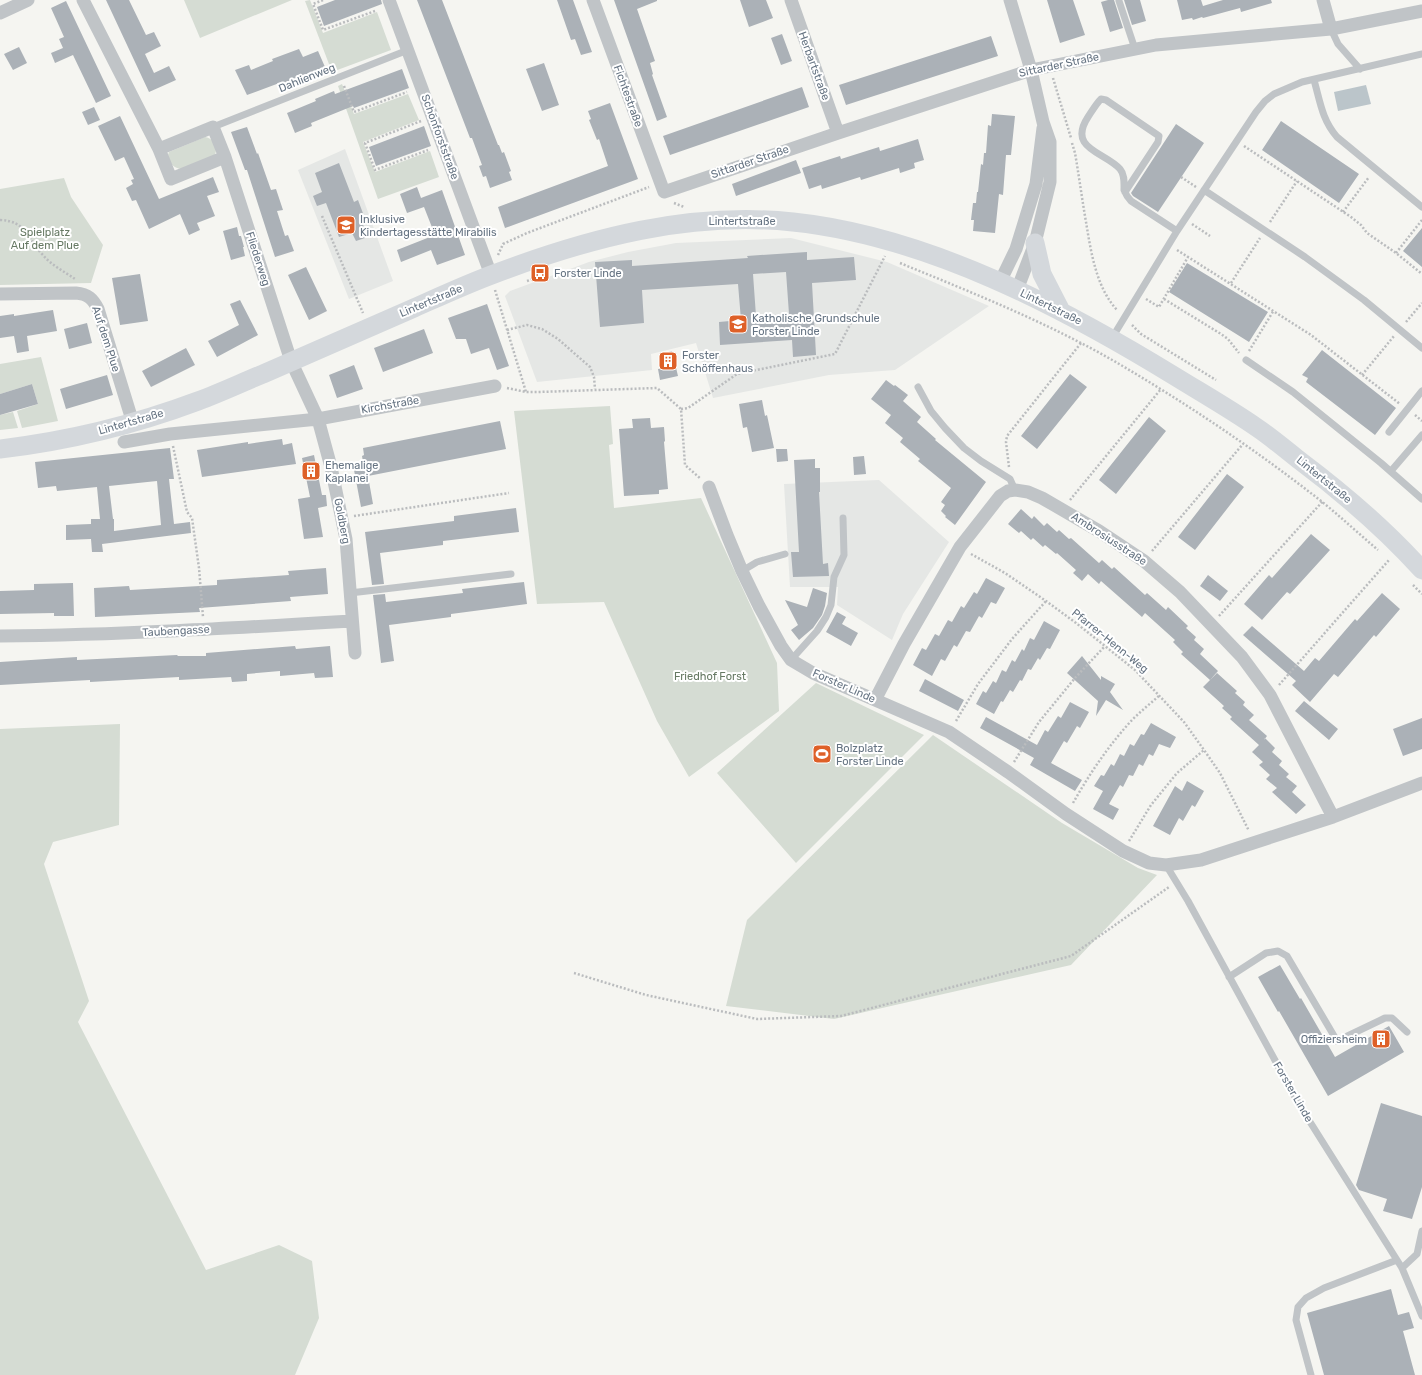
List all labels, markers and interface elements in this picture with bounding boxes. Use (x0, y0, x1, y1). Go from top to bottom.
street label: Herbartstraße (796, 30, 832, 102)
street label: Sittarder Straße (1018, 50, 1100, 80)
street label: Dahlienweg (277, 61, 337, 95)
street label: Fichtestraße (611, 63, 645, 129)
street label: Schönforststraße (419, 93, 461, 181)
street label: Sittarder Straße (709, 143, 791, 181)
place label: Inklusive Kindertagesstätte Mirabilis (360, 213, 497, 239)
school or university icon: Inklusive Kindertagesstätte Mirabilis (335, 214, 357, 236)
street label: Lintertstraße (708, 215, 776, 228)
park label: Spielplatz Auf dem Plue (11, 226, 79, 252)
street label: Fliederweg (243, 230, 273, 288)
bus stop icon: Forster Linde (529, 262, 551, 284)
place label: Forster Linde (554, 267, 622, 280)
street label: Lintertstraße (398, 282, 464, 320)
street label: Lintertstraße (1018, 286, 1084, 328)
street label: Auf dem Plue (89, 305, 123, 373)
place label: Katholische Grundschule Forster Linde (752, 312, 880, 338)
school or university icon: Katholische Grundschule Forster Linde (727, 313, 749, 335)
place label: Forster Schöffenhaus (682, 349, 754, 375)
building icon: Forster Schöffenhaus (657, 350, 679, 372)
street label: Kirchstraße (360, 393, 420, 417)
street label: Lintertstraße (97, 407, 165, 437)
street label: Lintertstraße (1294, 454, 1354, 506)
place label: Ehemalige Kaplanei (325, 459, 378, 485)
building icon: Ehemalige Kaplanei (300, 460, 322, 482)
street label: Goldberg (331, 497, 353, 545)
street label: Ambrosiusstraße (1069, 510, 1149, 568)
street label: Pfarrer-Henn-Weg (1069, 606, 1151, 676)
street label: Taubengasse (142, 623, 210, 639)
street label: Forster Linde (810, 666, 878, 706)
park label: Friedhof Forst (674, 670, 747, 683)
place label: Bolzplatz Forster Linde (836, 742, 904, 768)
sports icon: Bolzplatz Forster Linde (811, 743, 833, 765)
building icon: Offiziersheim (1370, 1028, 1392, 1050)
place label: Offiziersheim (1301, 1033, 1367, 1046)
street label: Forster Linde (1270, 1059, 1316, 1125)

